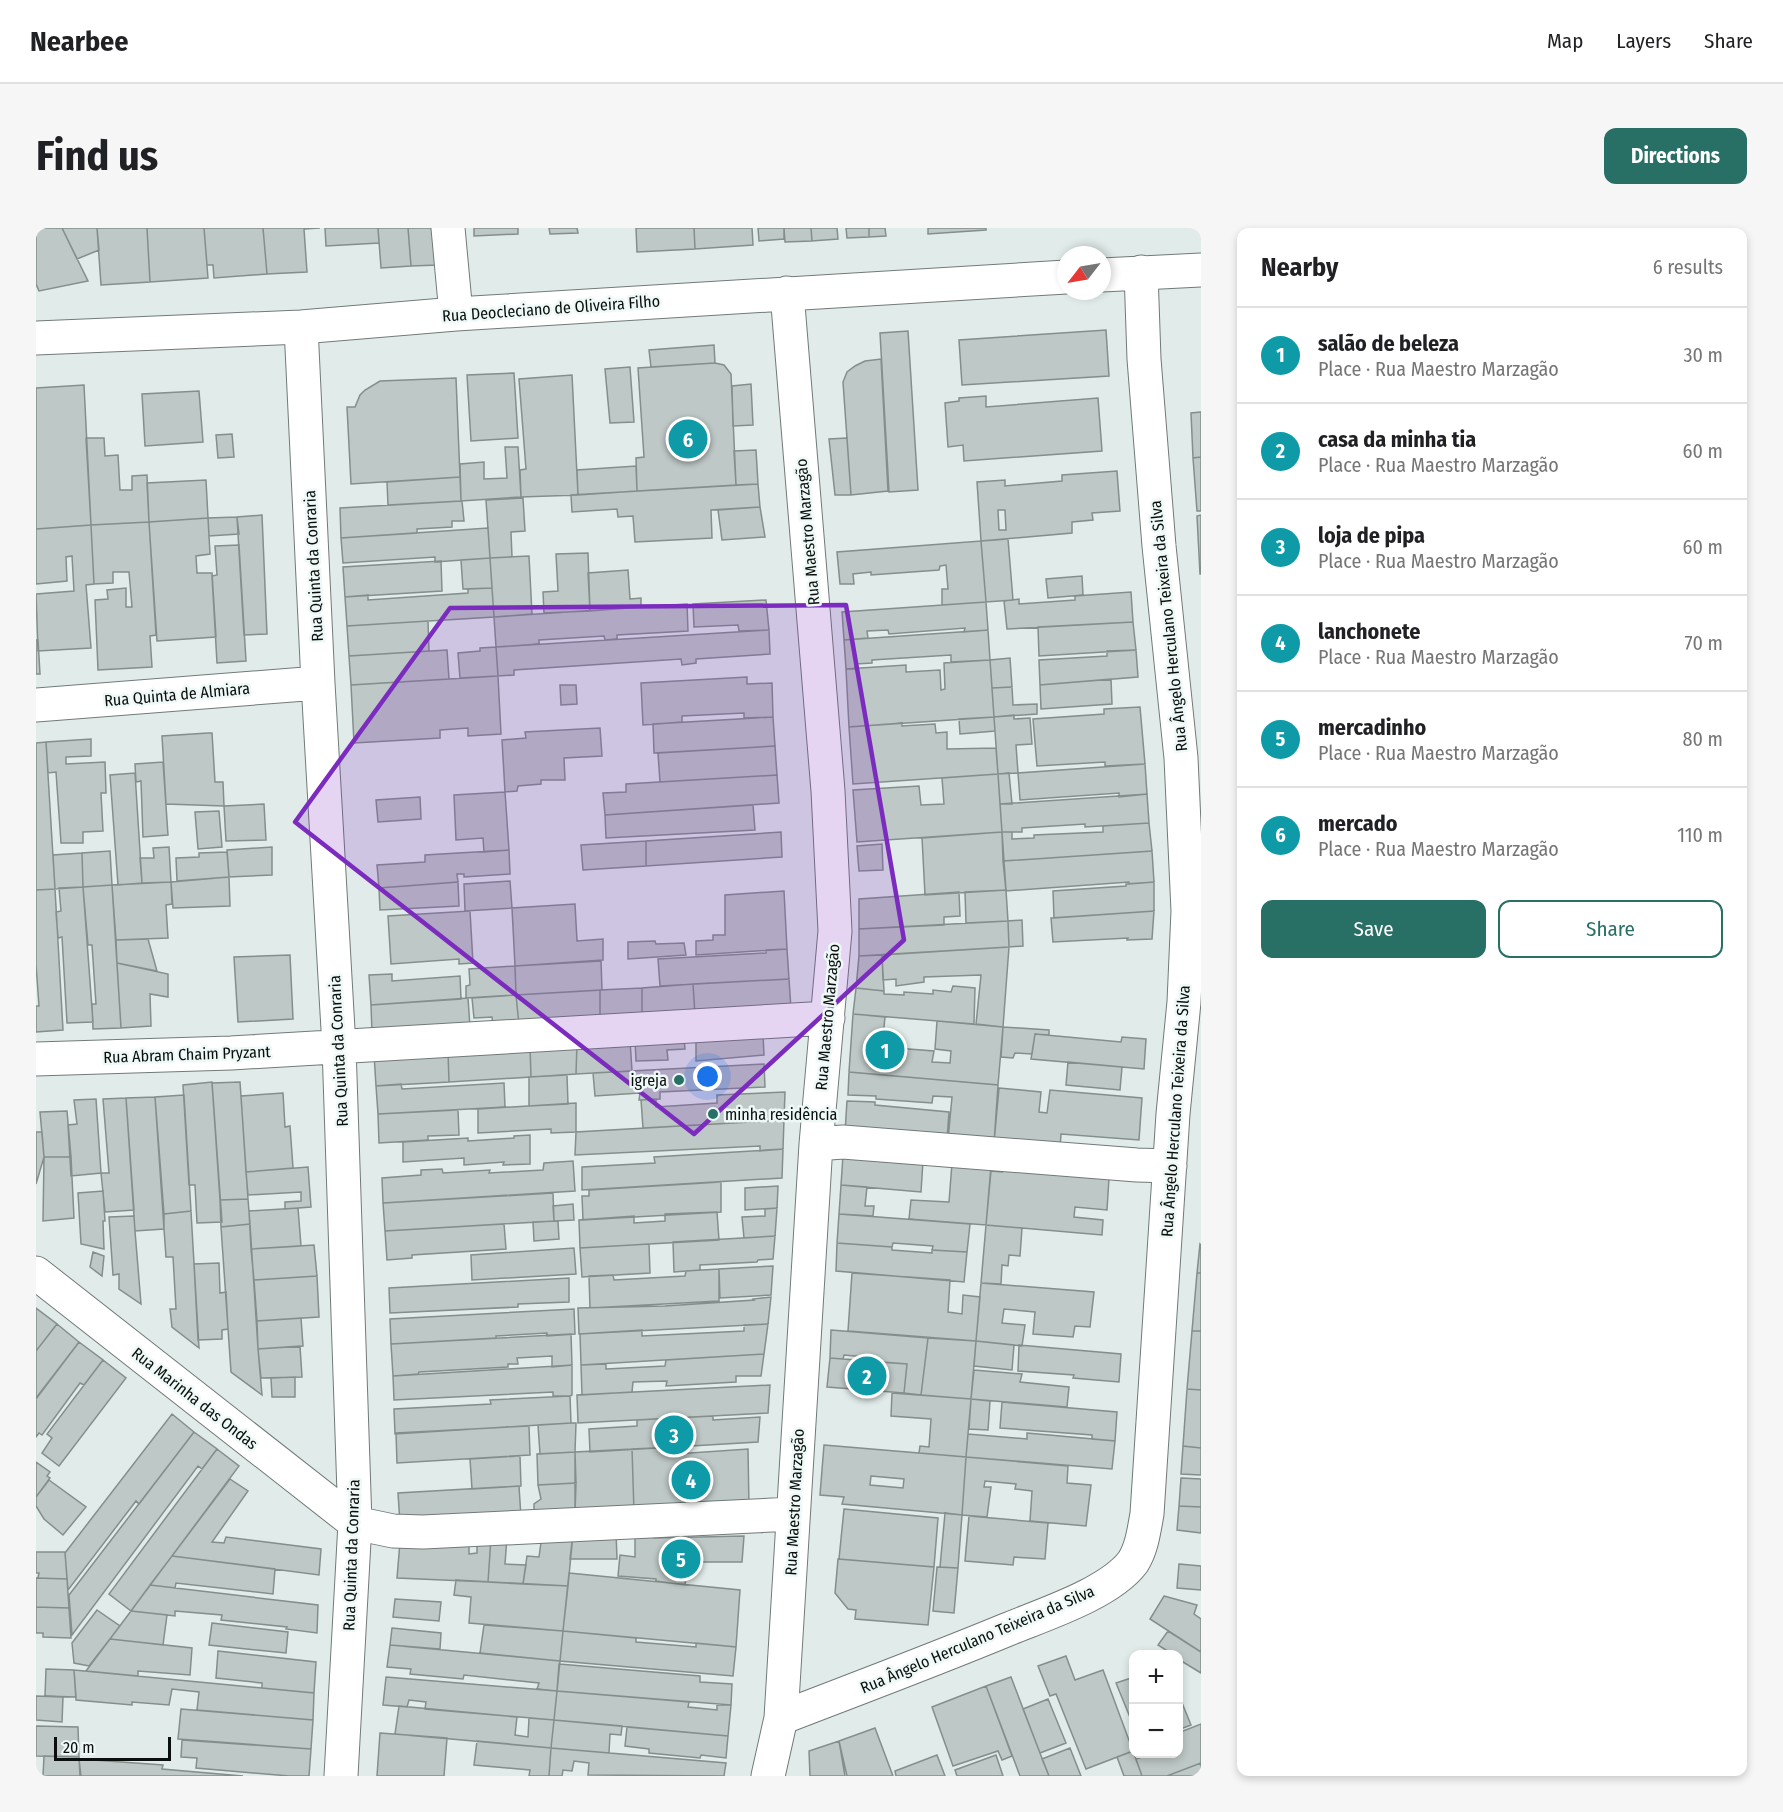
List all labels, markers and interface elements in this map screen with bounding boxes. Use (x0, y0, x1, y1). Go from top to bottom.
text: Nearbee (30, 25, 129, 58)
text: Map (1547, 28, 1583, 54)
text: Layers (1616, 28, 1671, 54)
text: Share (1704, 28, 1753, 54)
button: Directions (1604, 128, 1747, 184)
text: Find us (36, 131, 158, 181)
north arrow (1057, 246, 1111, 300)
text: Nearby (1261, 252, 1338, 283)
text: 6 results (1653, 255, 1723, 279)
street label: Rua Deocleciano de Oliveira Filho (441, 291, 661, 326)
text: salão de beleza (1318, 330, 1459, 357)
text: 1 (1276, 343, 1285, 367)
text: 30 m (1683, 343, 1723, 367)
text: Place · Rua Maestro Marzagão (1318, 357, 1559, 381)
pin: 6 (668, 416, 708, 462)
text: casa da minha tia (1318, 426, 1476, 453)
text: 2 (1276, 439, 1285, 463)
text: 60 m (1683, 439, 1723, 463)
text: Place · Rua Maestro Marzagão (1318, 453, 1559, 477)
street label: Rua Maestro Marzagão (792, 458, 823, 606)
street label: Rua Quinta da Conraria (300, 490, 327, 642)
street label: Rua Ângelo Herculano Teixeira da Silva (1146, 499, 1191, 752)
text: loja de pipa (1318, 522, 1425, 549)
text: 3 (1276, 535, 1285, 559)
text: 60 m (1683, 535, 1723, 559)
text: Place · Rua Maestro Marzagão (1318, 549, 1559, 573)
text: lanchonete (1318, 618, 1420, 645)
text: 4 (1275, 631, 1286, 655)
text: 70 m (1685, 631, 1723, 655)
text: Place · Rua Maestro Marzagão (1318, 645, 1559, 669)
street label: Rua Quinta de Almiara (103, 679, 251, 710)
text: mercadinho (1318, 714, 1426, 741)
text: 5 (1276, 727, 1285, 751)
text: 80 m (1683, 727, 1723, 751)
text: Place · Rua Maestro Marzagão (1318, 741, 1559, 765)
text: mercado (1318, 810, 1397, 837)
text: 6 (1275, 823, 1286, 847)
text: 110 m (1677, 823, 1723, 847)
text: Place · Rua Maestro Marzagão (1318, 837, 1559, 861)
button: Save (1261, 900, 1486, 958)
button: Share (1498, 900, 1723, 958)
street label: Rua Maestro Marzagão (812, 943, 843, 1091)
street label: Rua Quinta da Conraria (325, 975, 352, 1127)
street label: Rua Ângelo Herculano Teixeira da Silva (1157, 984, 1194, 1238)
pin: 1 (866, 1028, 904, 1072)
street label: Rua Abram Chaim Pryzant (103, 1042, 272, 1067)
your location (693, 1062, 722, 1091)
place label: igreja (631, 1071, 667, 1090)
marker: igreja (672, 1073, 686, 1087)
place label: minha residência (725, 1105, 837, 1124)
marker: minha residência (706, 1107, 720, 1121)
street label: Rua Marinha das Ondas (128, 1343, 262, 1454)
pin: 2 (848, 1354, 886, 1398)
pin: 3 (654, 1412, 694, 1458)
street label: Rua Maestro Marzagão (781, 1428, 808, 1576)
pin: 4 (672, 1458, 710, 1502)
street label: Rua Quinta da Conraria (339, 1479, 364, 1631)
pin: 5 (662, 1536, 700, 1582)
street label: Rua Ângelo Herculano Teixeira da Silva (857, 1581, 1097, 1698)
map controls (1129, 1650, 1183, 1758)
button: + (1129, 1650, 1183, 1704)
button: − (1129, 1704, 1183, 1758)
scale bar (54, 1734, 171, 1762)
text: 20 m (63, 1738, 94, 1757)

